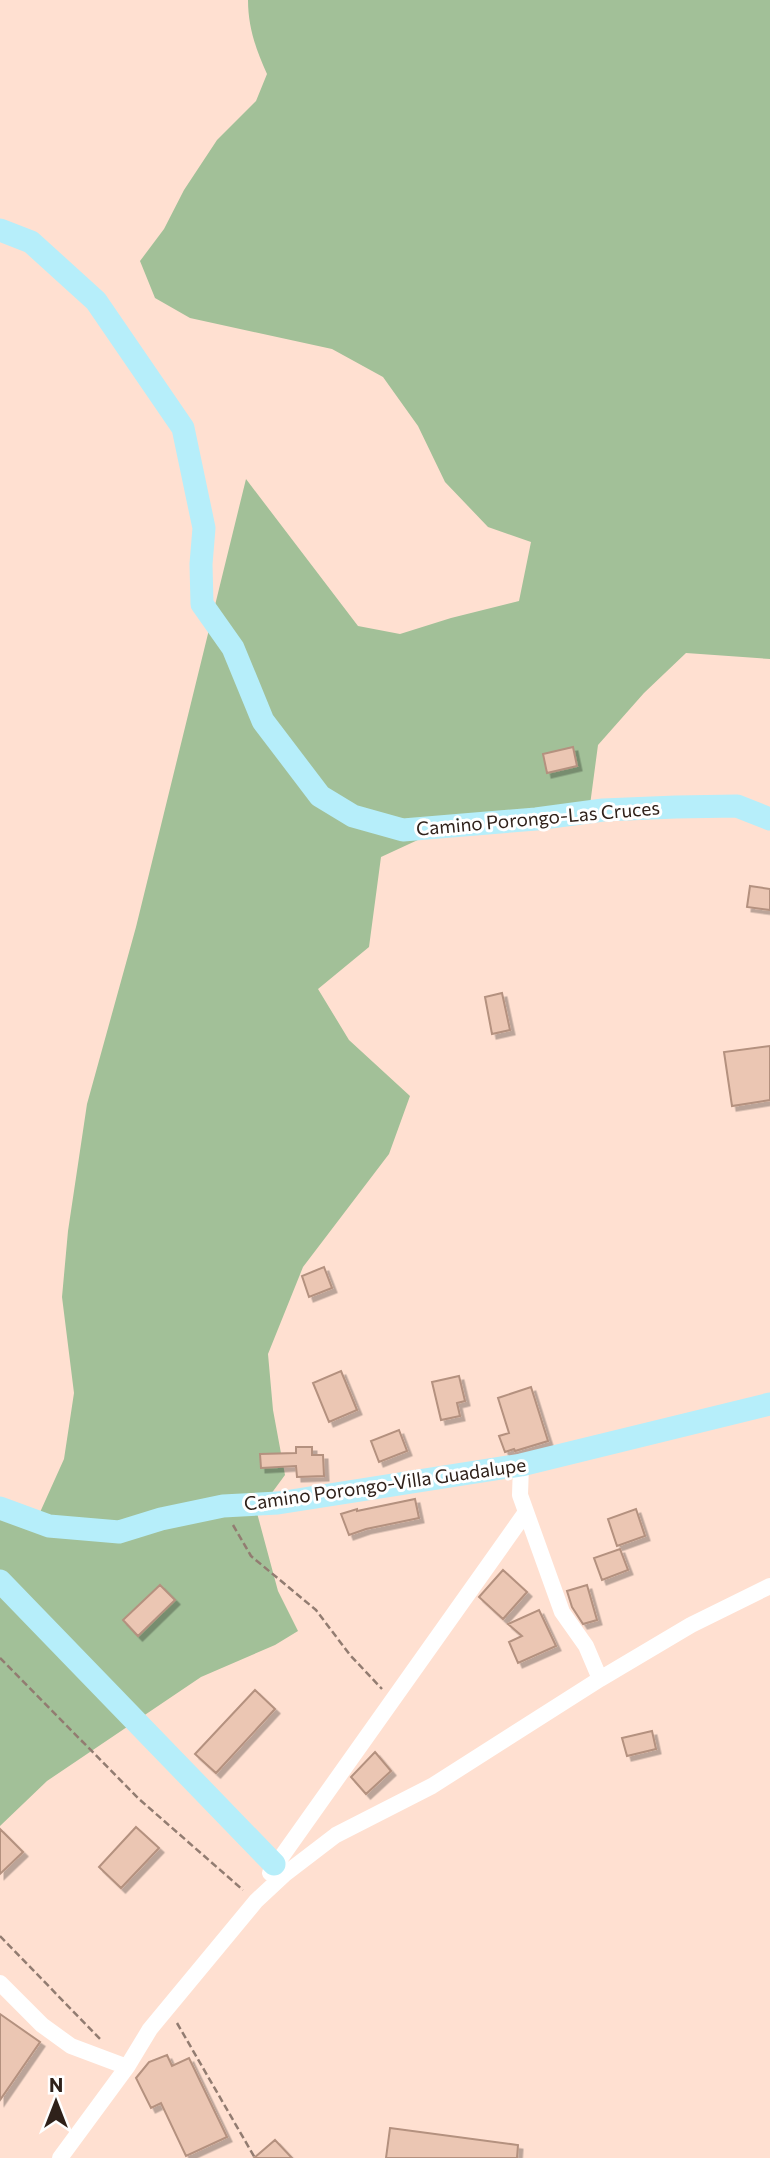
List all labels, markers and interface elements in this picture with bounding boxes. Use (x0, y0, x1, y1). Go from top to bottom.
street label: Camino Porongo-Las Cruces (415, 795, 661, 840)
street label: Camino Porongo-Villa Guadalupe (242, 1452, 527, 1515)
north arrow (21, 2067, 91, 2137)
text: N (49, 2073, 63, 2096)

